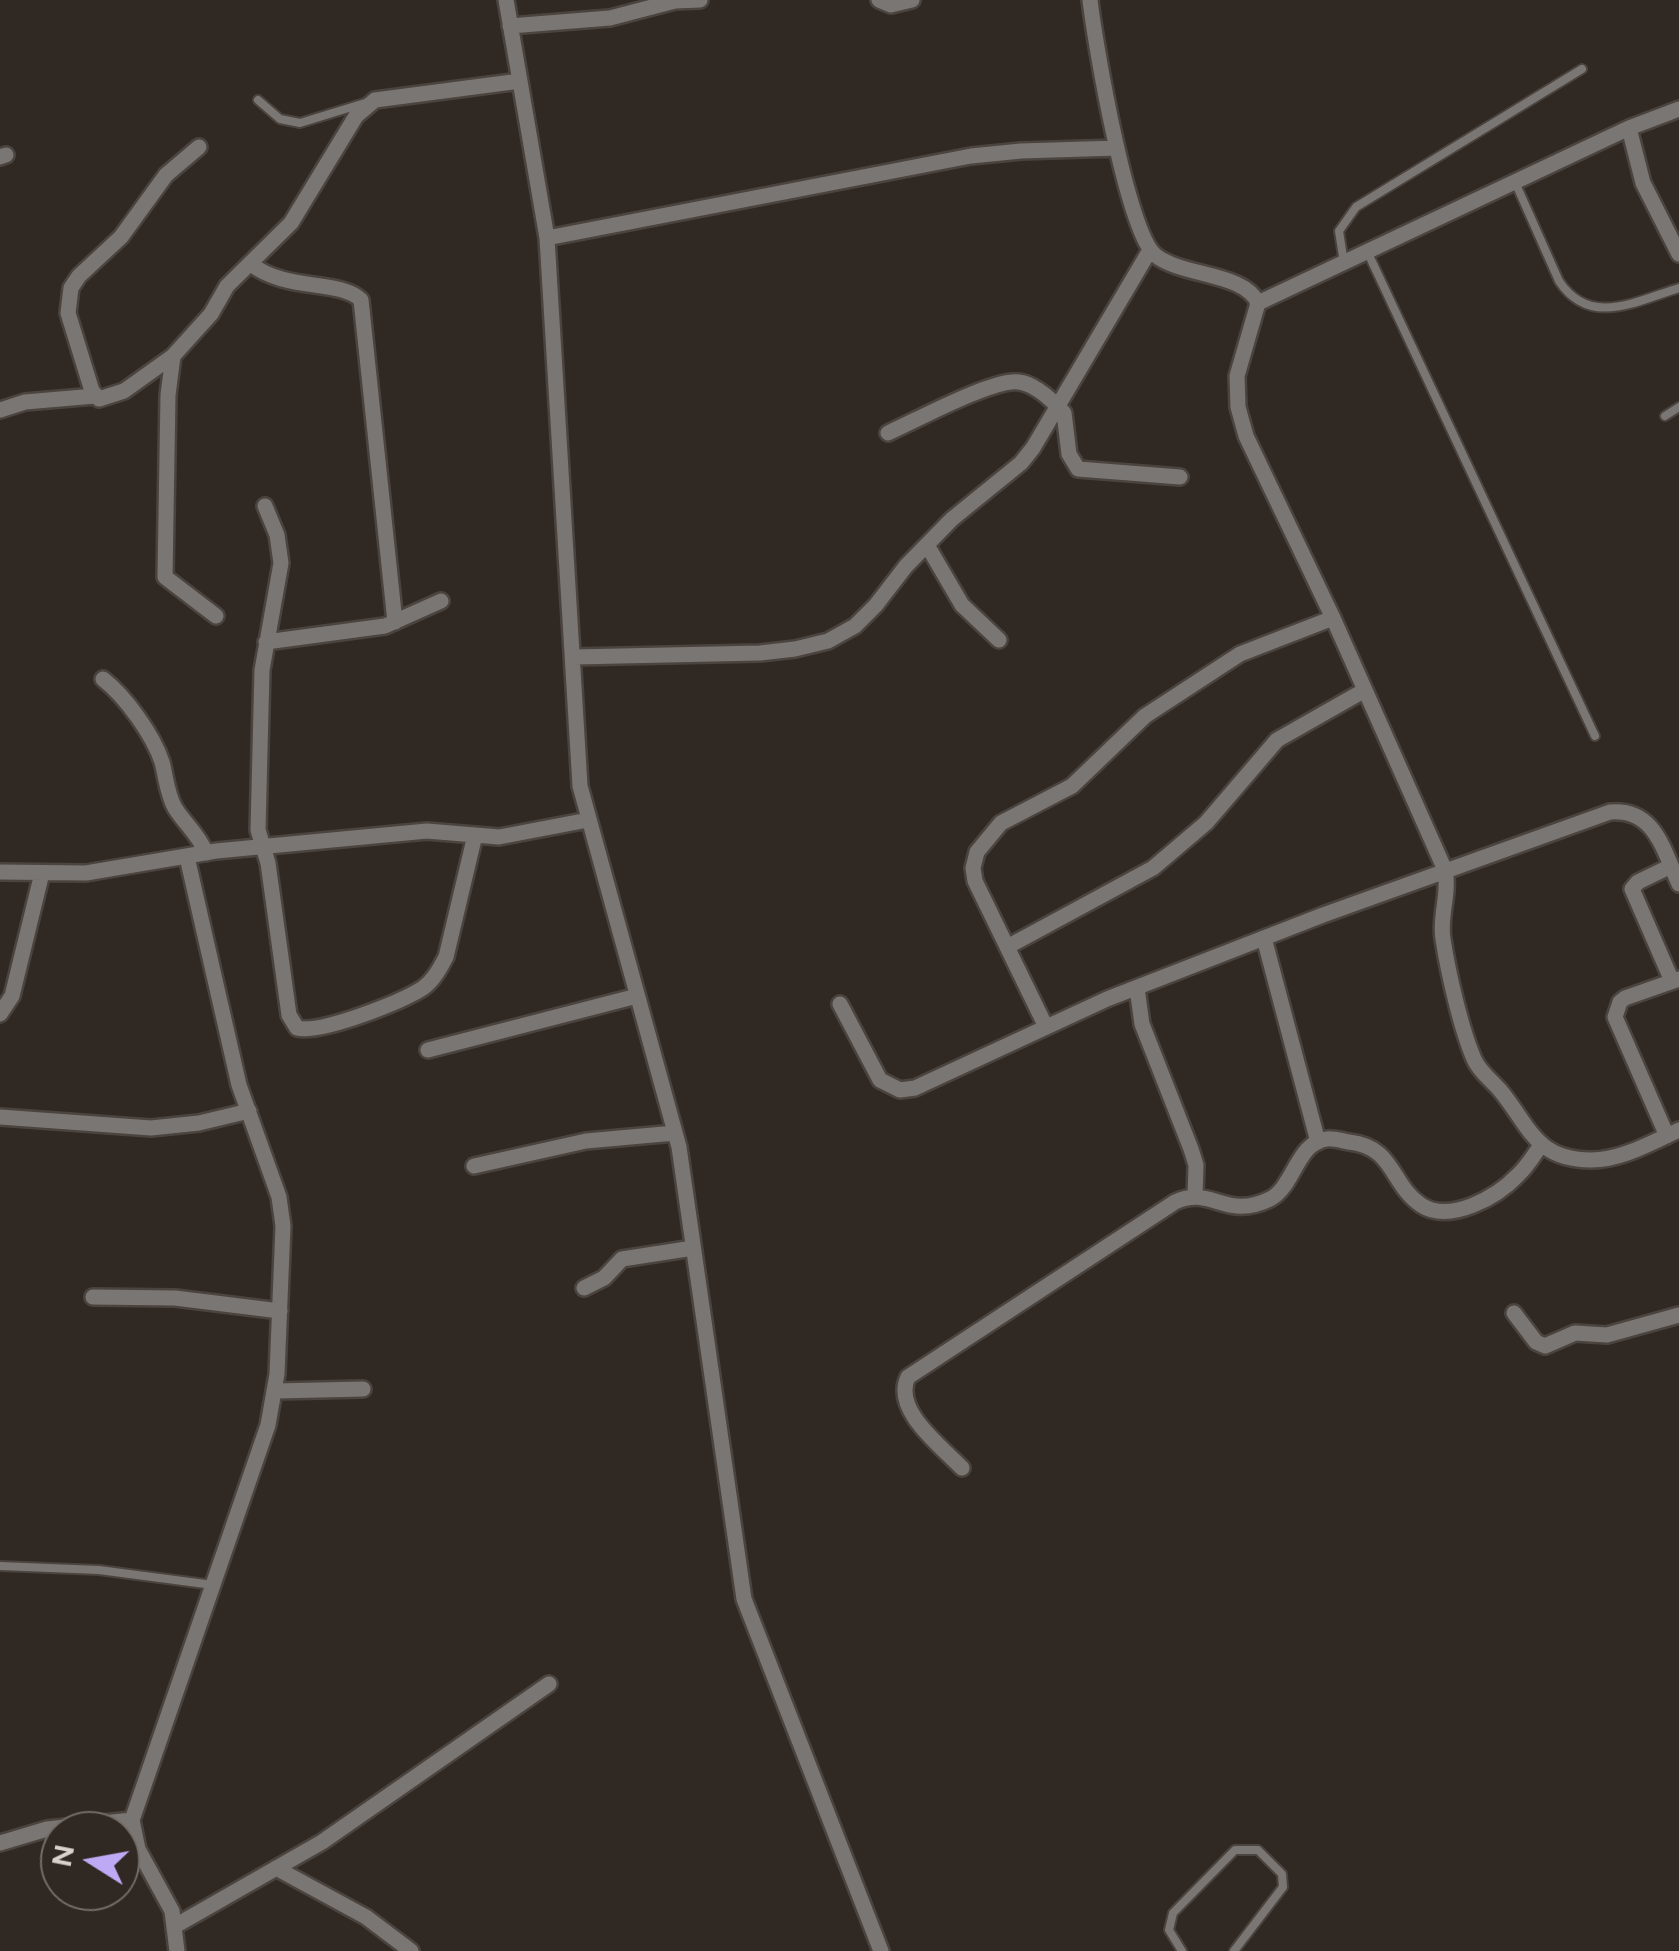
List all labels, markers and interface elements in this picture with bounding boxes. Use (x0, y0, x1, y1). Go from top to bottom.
north arrow (40, 1811, 140, 1911)
text: N (44, 1842, 81, 1870)

